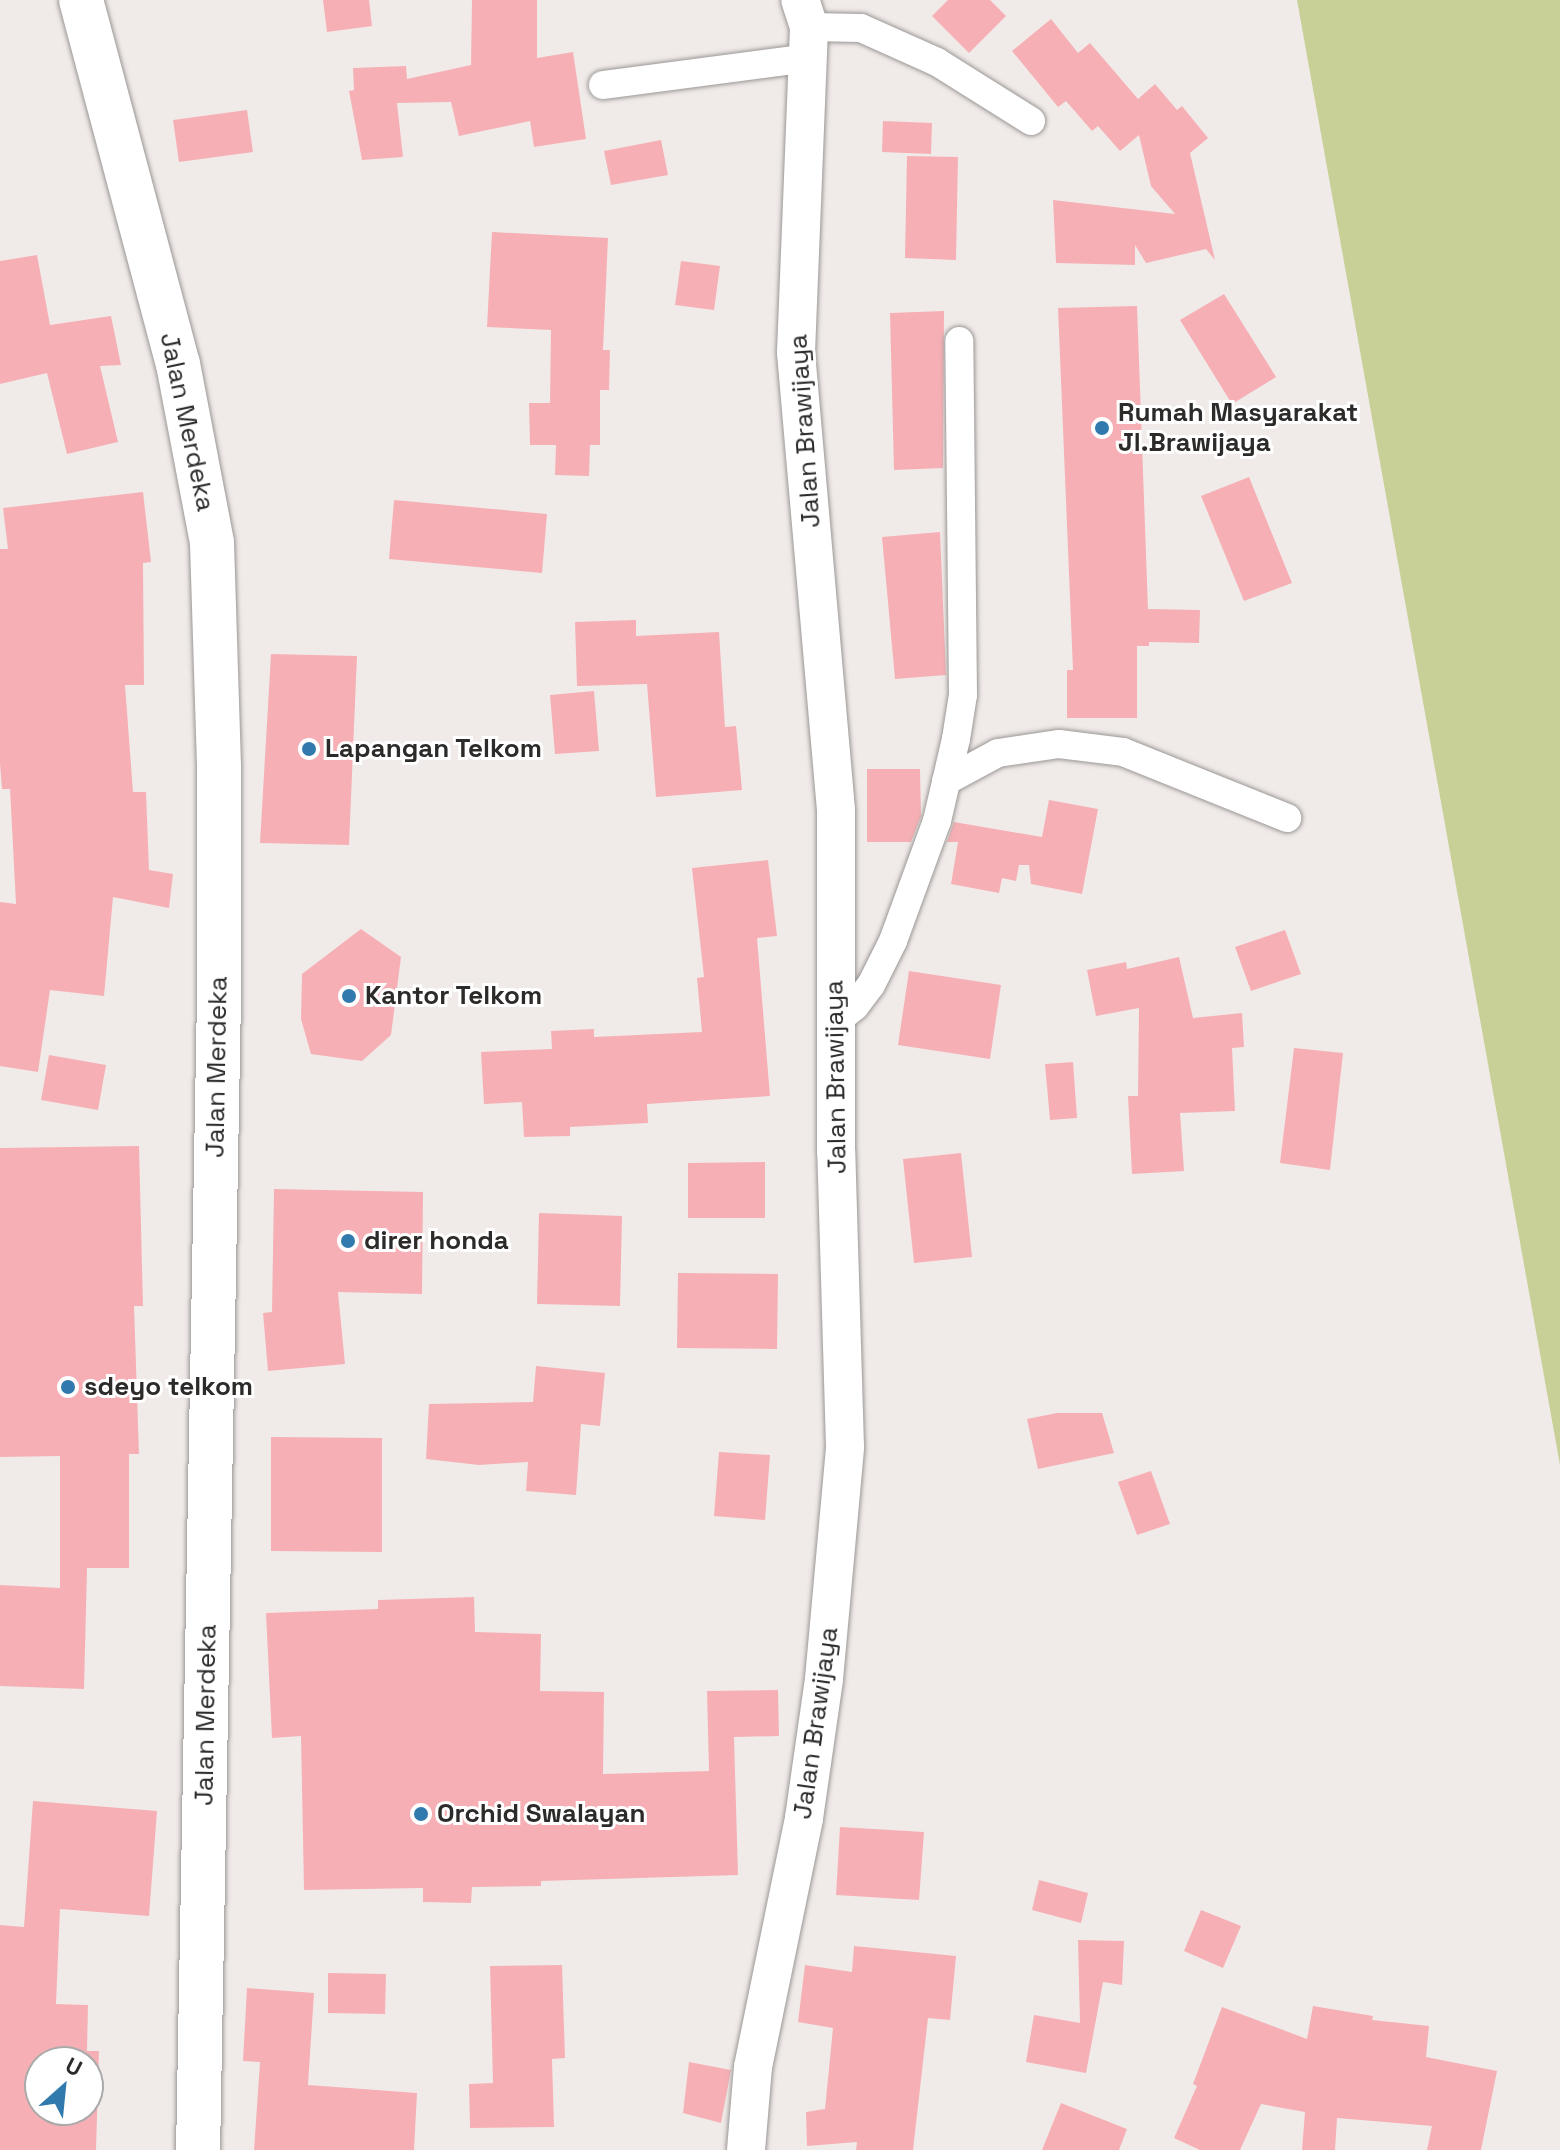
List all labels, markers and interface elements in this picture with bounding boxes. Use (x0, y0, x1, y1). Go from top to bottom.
street label: Jalan Merdeka (153, 330, 221, 514)
street label: Jalan Brawijaya (783, 333, 827, 529)
place label: Rumah Masyarakat Jl.Brawijaya (1118, 397, 1358, 458)
marker: Rumah Masyarakat Jl.Brawijaya (1093, 419, 1111, 437)
place label: Lapangan Telkom (325, 733, 543, 765)
marker: Lapangan Telkom (300, 740, 318, 758)
street label: Jalan Merdeka (200, 976, 234, 1158)
place label: Kantor Telkom (365, 980, 543, 1012)
street label: Jalan Brawijaya (819, 980, 853, 1174)
marker: Kantor Telkom (340, 987, 358, 1005)
place label: direr honda (364, 1225, 509, 1257)
marker: direr honda (339, 1232, 357, 1250)
place label: sdeyo telkom (84, 1371, 253, 1403)
marker: sdeyo telkom (59, 1378, 77, 1396)
street label: Jalan Merdeka (189, 1624, 223, 1806)
street label: Jalan Brawijaya (787, 1625, 845, 1821)
place label: Orchid Swalayan (437, 1798, 646, 1830)
marker: Orchid Swalayan (412, 1805, 430, 1823)
north arrow (24, 2046, 104, 2126)
text: U (61, 2051, 87, 2082)

